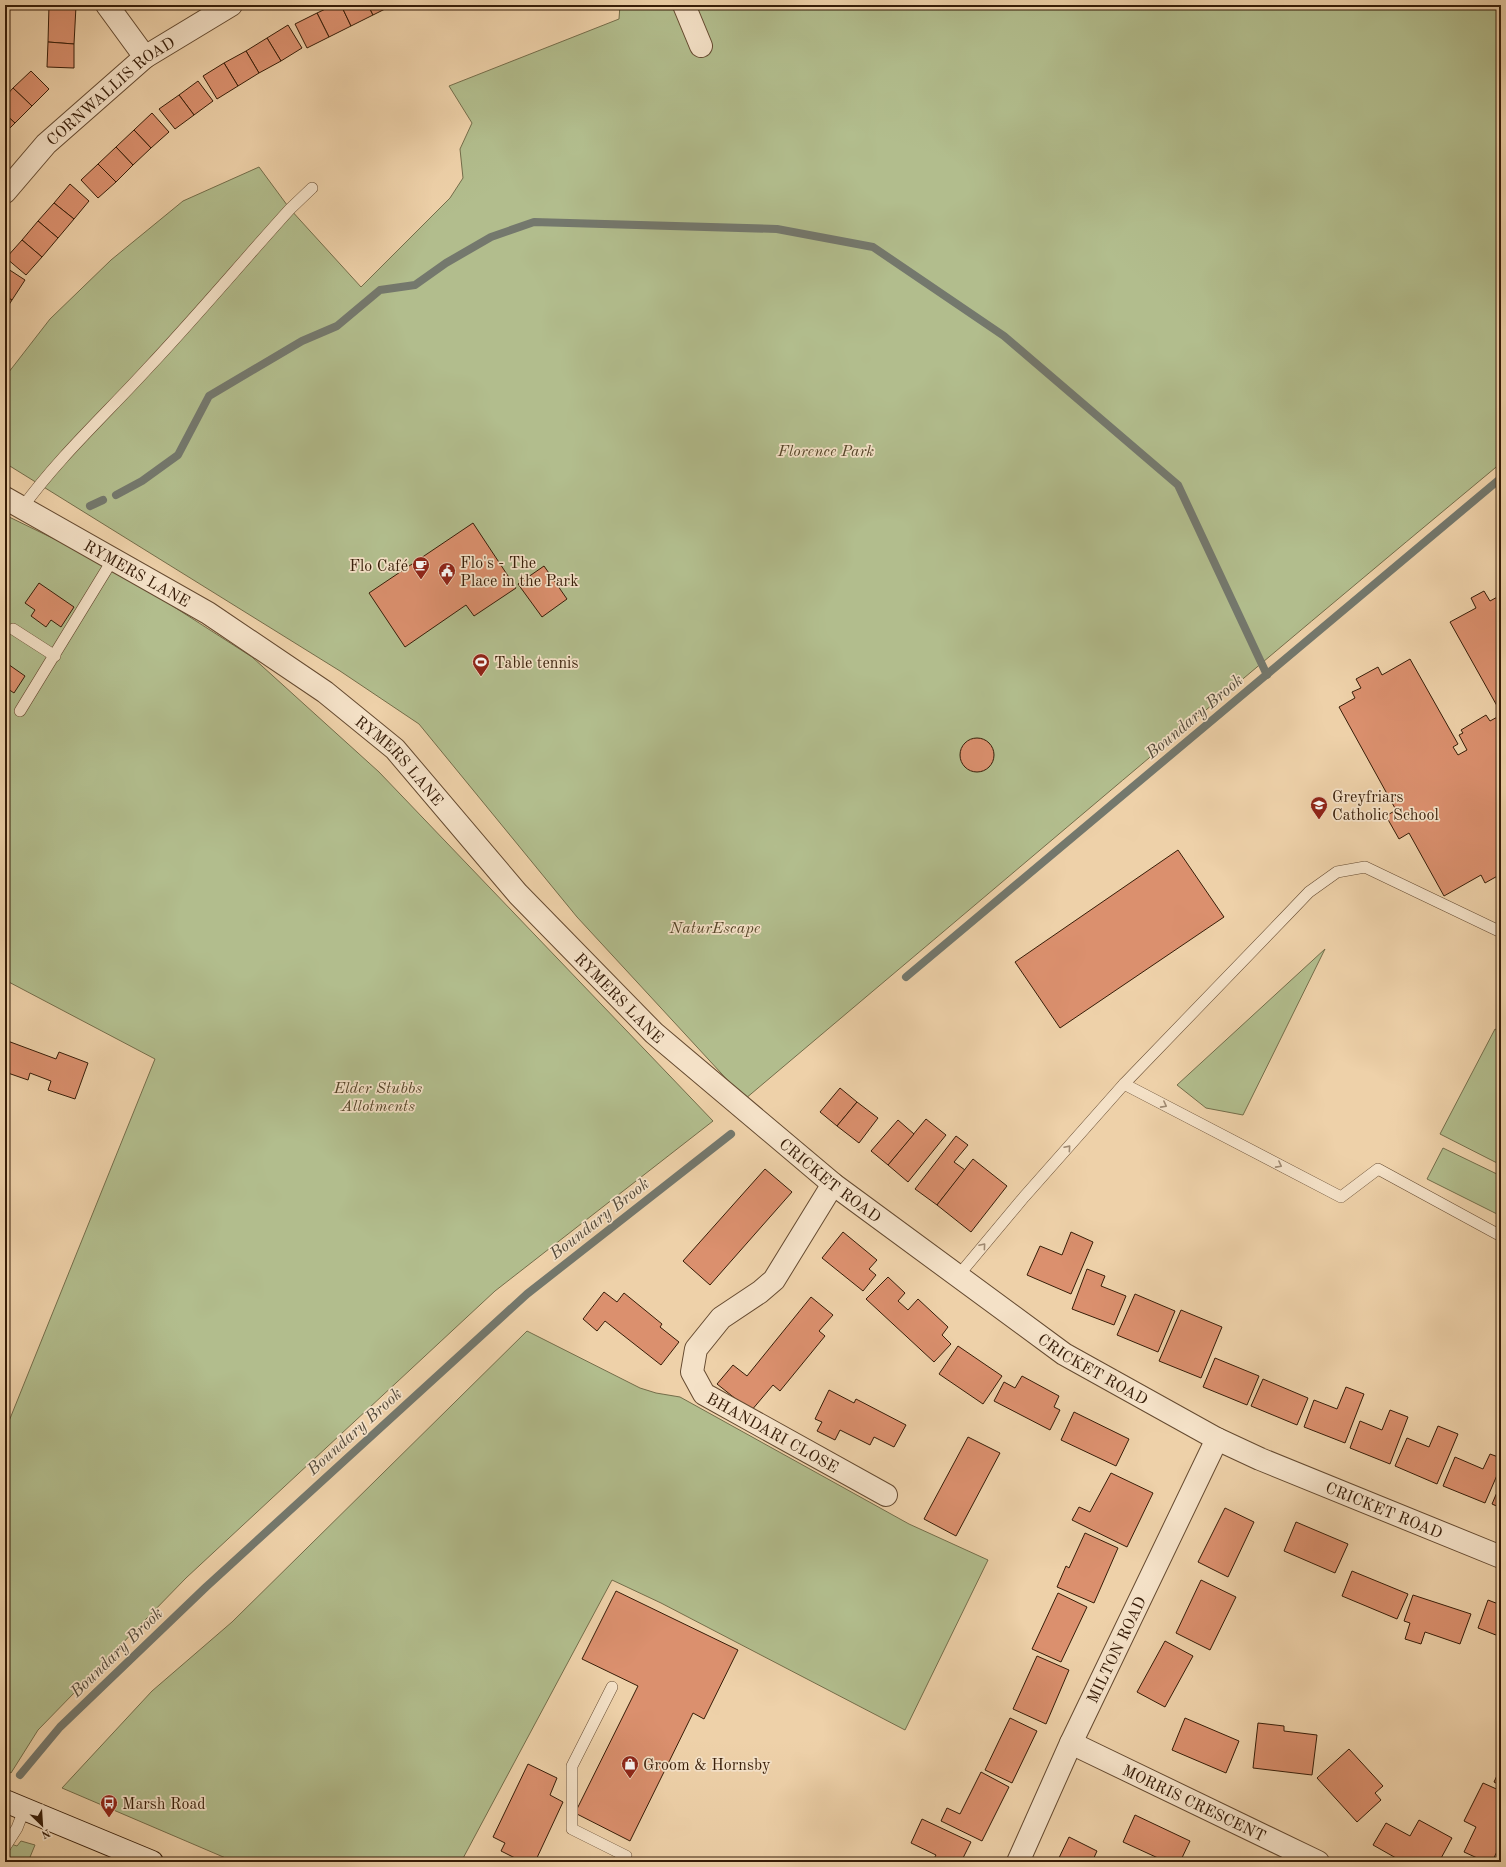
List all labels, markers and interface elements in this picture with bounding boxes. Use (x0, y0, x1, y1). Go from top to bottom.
street label: CORNWALLIS ROAD (44, 35, 178, 149)
park label: Florence Park (777, 444, 874, 460)
street label: RYMERS LANE (81, 538, 192, 611)
cafe icon: Flo Café (411, 555, 431, 580)
place label: Flo's - The Place in the Park (460, 556, 578, 590)
place label: Flo Café (349, 559, 408, 575)
public building icon: Flo's - The Place in the Park (437, 561, 457, 586)
sports icon: Table tennis (471, 652, 491, 677)
place label: Table tennis (494, 656, 578, 672)
water label: Boundary Brook (1142, 672, 1247, 763)
street label: RYMERS LANE (351, 714, 445, 809)
place label: Greyfriars Catholic School (1332, 790, 1439, 824)
school or university icon: Greyfriars Catholic School (1309, 795, 1329, 820)
park label: NaturEscape (669, 921, 761, 937)
street label: RYMERS LANE (571, 951, 666, 1047)
park label: Elder Stubbs Allotments (333, 1081, 423, 1115)
one-way arrow (1160, 1100, 1167, 1108)
street label: CRICKET ROAD (775, 1136, 883, 1226)
one-way arrow (1063, 1145, 1070, 1153)
one-way arrow (1275, 1160, 1282, 1168)
water label: Boundary Brook (546, 1175, 653, 1264)
one-way arrow (979, 1244, 986, 1251)
street label: CRICKET ROAD (1034, 1332, 1150, 1409)
water label: Boundary Brook (304, 1385, 406, 1480)
street label: BHANDARI CLOSE (703, 1391, 840, 1477)
street label: CRICKET ROAD (1323, 1480, 1444, 1542)
street label: MILTON ROAD (1085, 1594, 1150, 1706)
water label: Boundary Brook (67, 1605, 166, 1702)
shop icon: Groom & Hornsby (620, 1754, 640, 1779)
place label: Groom & Hornsby (643, 1758, 771, 1774)
street label: MORRIS CRESCENT (1119, 1763, 1268, 1846)
bus stop icon: Marsh Road (99, 1793, 119, 1818)
place label: Marsh Road (122, 1797, 206, 1813)
north arrow (22, 1805, 62, 1845)
text: N (39, 1826, 52, 1840)

